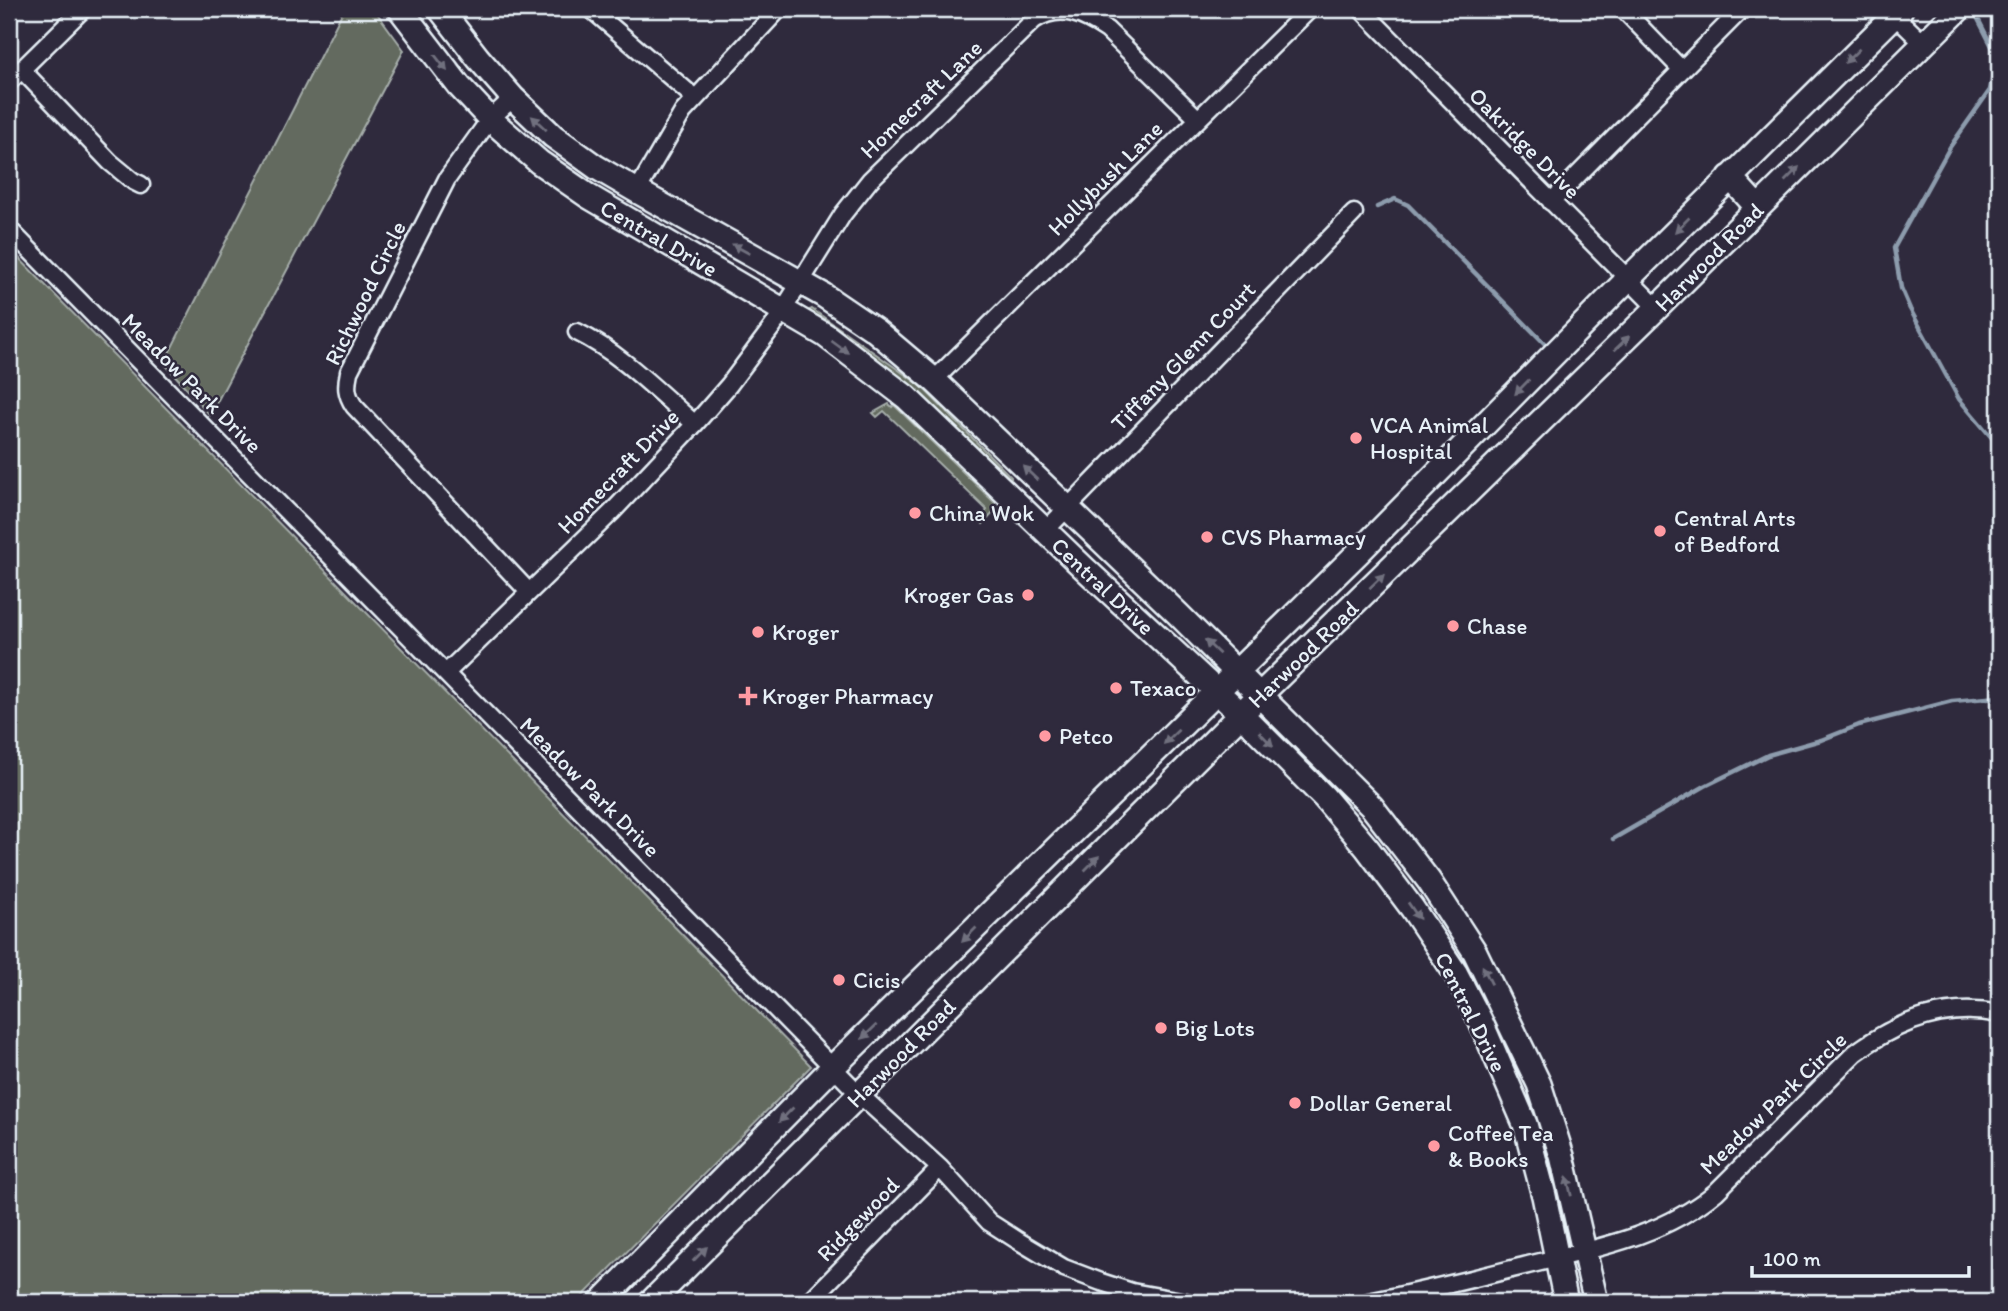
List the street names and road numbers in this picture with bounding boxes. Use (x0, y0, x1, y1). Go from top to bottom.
street label: Homecraft Lane (854, 34, 988, 164)
street label: Oakridge Drive (1463, 81, 1587, 205)
street label: Hollybush Lane (1042, 115, 1168, 241)
street label: Central Drive (595, 193, 723, 283)
street label: Harwood Road (1648, 196, 1770, 318)
street label: Richwood Circle (318, 216, 412, 370)
street label: Tiffany Glenn Court (1105, 276, 1261, 436)
street label: Meadow Park Drive (116, 307, 268, 459)
street label: Homecraft Drive (551, 403, 685, 539)
street label: Central Drive (1046, 531, 1160, 641)
street label: Harwood Road (1242, 594, 1364, 714)
street label: Meadow Park Drive (514, 711, 666, 863)
street label: Central Drive (1429, 947, 1513, 1077)
street label: Harwood Road (840, 992, 962, 1114)
street label: Meadow Park Circle (1694, 1026, 1852, 1180)
street label: Ridgewood (811, 1171, 905, 1267)

